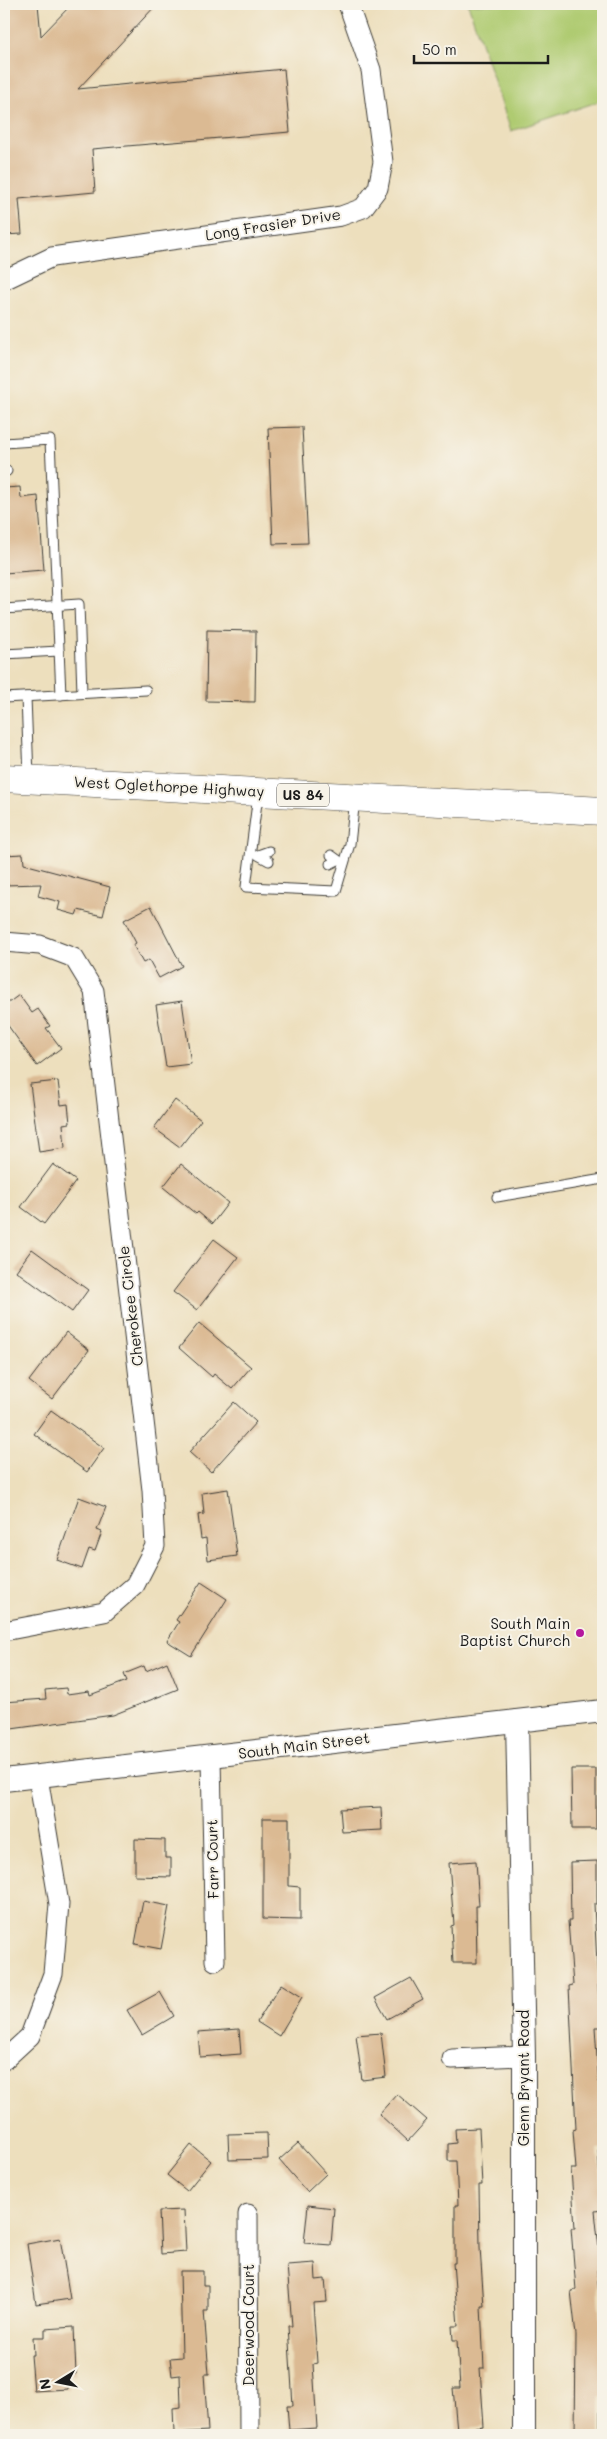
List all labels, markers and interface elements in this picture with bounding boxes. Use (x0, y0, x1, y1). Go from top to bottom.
scale bar (414, 32, 548, 64)
text: 50 m (422, 39, 457, 59)
street label: Long Frasier Drive (204, 203, 342, 245)
street label: West Oglethorpe Highway (73, 771, 265, 801)
road number: US 84 (277, 784, 329, 806)
street label: Cherokee Circle (113, 1245, 147, 1367)
place label: South Main Baptist Church (460, 1613, 570, 1650)
marker: South Main Baptist Church (574, 1627, 586, 1639)
street label: South Main Street (237, 1727, 371, 1763)
street label: Farr Court (201, 1819, 223, 1899)
street label: Glenn Bryant Road (513, 2010, 533, 2146)
street label: Deerwood Court (238, 2264, 258, 2386)
north arrow (32, 2356, 82, 2406)
text: N (34, 2377, 55, 2391)

